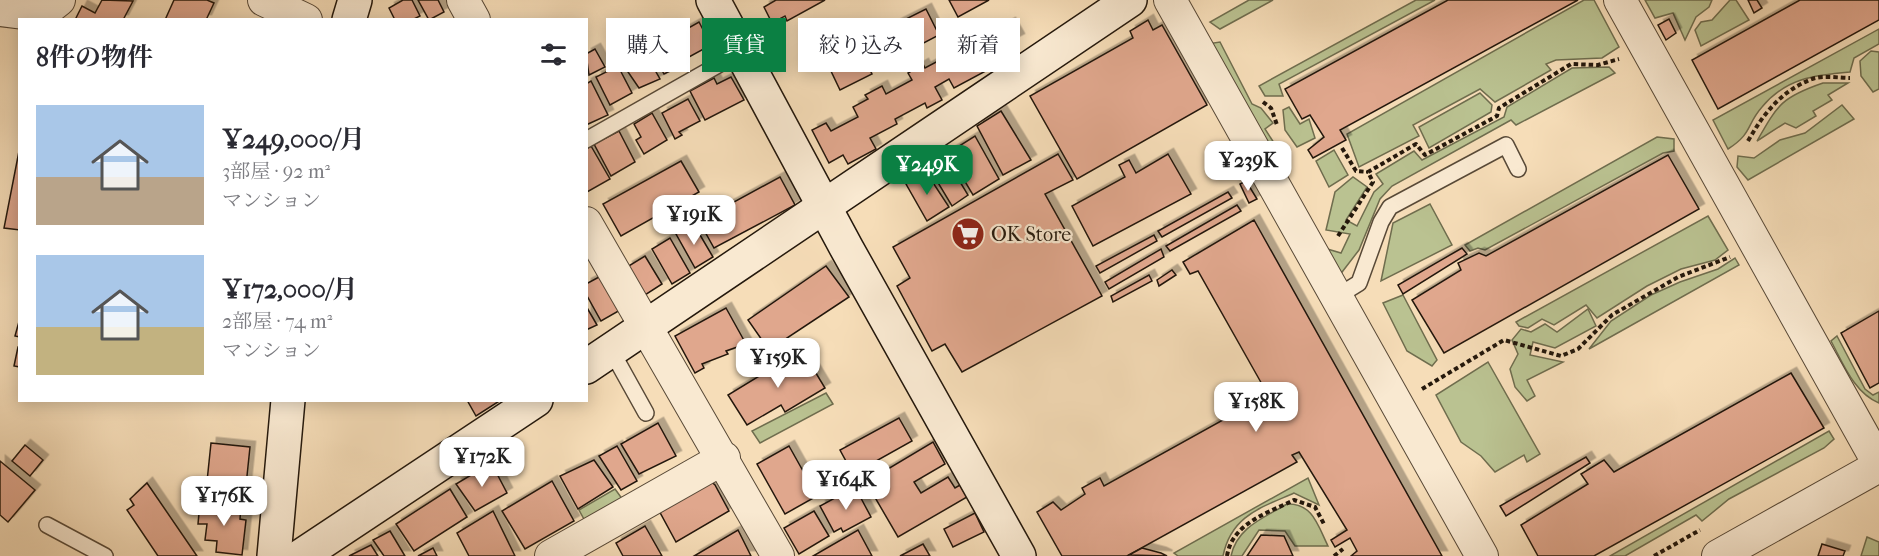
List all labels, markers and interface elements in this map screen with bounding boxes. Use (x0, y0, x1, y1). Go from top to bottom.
chip: 購入 (606, 18, 690, 72)
chip: 賃貸 (702, 18, 786, 72)
chip: 絞り込み (798, 18, 924, 72)
chip: 新着 (936, 18, 1020, 72)
icon: filters (537, 38, 570, 71)
text: 8件の物件 (36, 42, 153, 73)
text: ¥249,000/月 (222, 124, 365, 155)
icon: home (84, 129, 156, 201)
pin: ¥239K (1206, 141, 1290, 192)
pin: ¥249K (885, 145, 969, 196)
text: ¥239K (1218, 149, 1278, 172)
text: ¥249K (896, 153, 958, 176)
text: 3部屋 · 92 m² (222, 160, 330, 183)
text: マンション (222, 189, 321, 212)
pin: ¥191K (652, 195, 736, 246)
text: ¥191K (667, 203, 721, 226)
supermarket icon: OK Store (950, 216, 986, 252)
place label: OK Store (991, 223, 1071, 246)
text: ¥172,000/月 (222, 274, 358, 305)
icon: home (84, 279, 156, 351)
text: 2部屋 · 74 m² (222, 310, 332, 333)
pin: ¥159K (736, 338, 820, 389)
text: マンション (222, 339, 321, 362)
text: ¥159K (750, 346, 806, 369)
pin: ¥158K (1214, 382, 1298, 433)
text: ¥158K (1228, 390, 1284, 413)
pin: ¥172K (440, 437, 524, 488)
text: ¥172K (453, 445, 511, 468)
pin: ¥164K (804, 460, 888, 511)
text: ¥164K (816, 468, 876, 491)
pin: ¥176K (182, 476, 266, 527)
text: ¥176K (195, 484, 253, 507)

